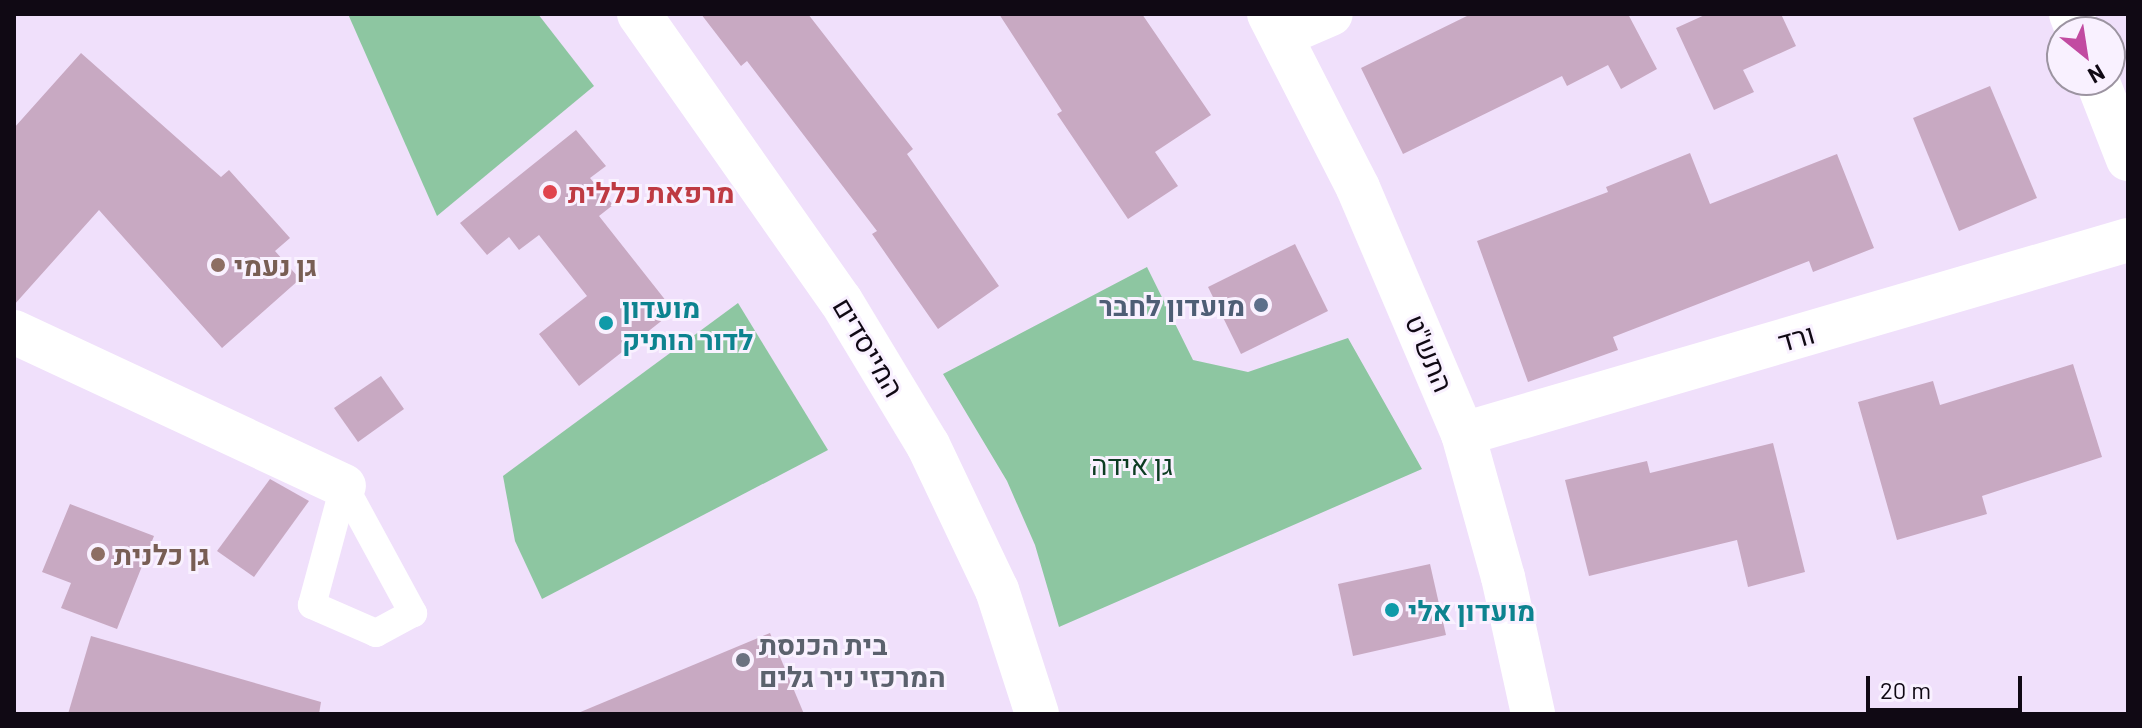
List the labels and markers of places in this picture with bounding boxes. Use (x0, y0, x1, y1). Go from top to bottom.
place label: מרפאת כללית (568, 175, 735, 209)
marker: מרפאת כללית (539, 181, 561, 203)
place label: גן נעמי (234, 248, 317, 282)
marker: גן נעמי (209, 256, 227, 274)
place label: מועדון לחבר (1099, 288, 1245, 322)
place label: מועדון לדור הותיק (622, 290, 753, 356)
marker: מועדון לחבר (1252, 296, 1270, 314)
marker: מועדון לדור הותיק (597, 314, 615, 332)
place label: גן כלנית (114, 537, 210, 571)
marker: גן כלנית (89, 545, 107, 563)
place label: מועדון אלי (1408, 593, 1535, 627)
marker: מועדון אלי (1383, 601, 1401, 619)
place label: בית הכנסת המרכזי ניר גלים (759, 627, 946, 693)
marker: בית הכנסת המרכזי ניר גלים (734, 651, 752, 669)

